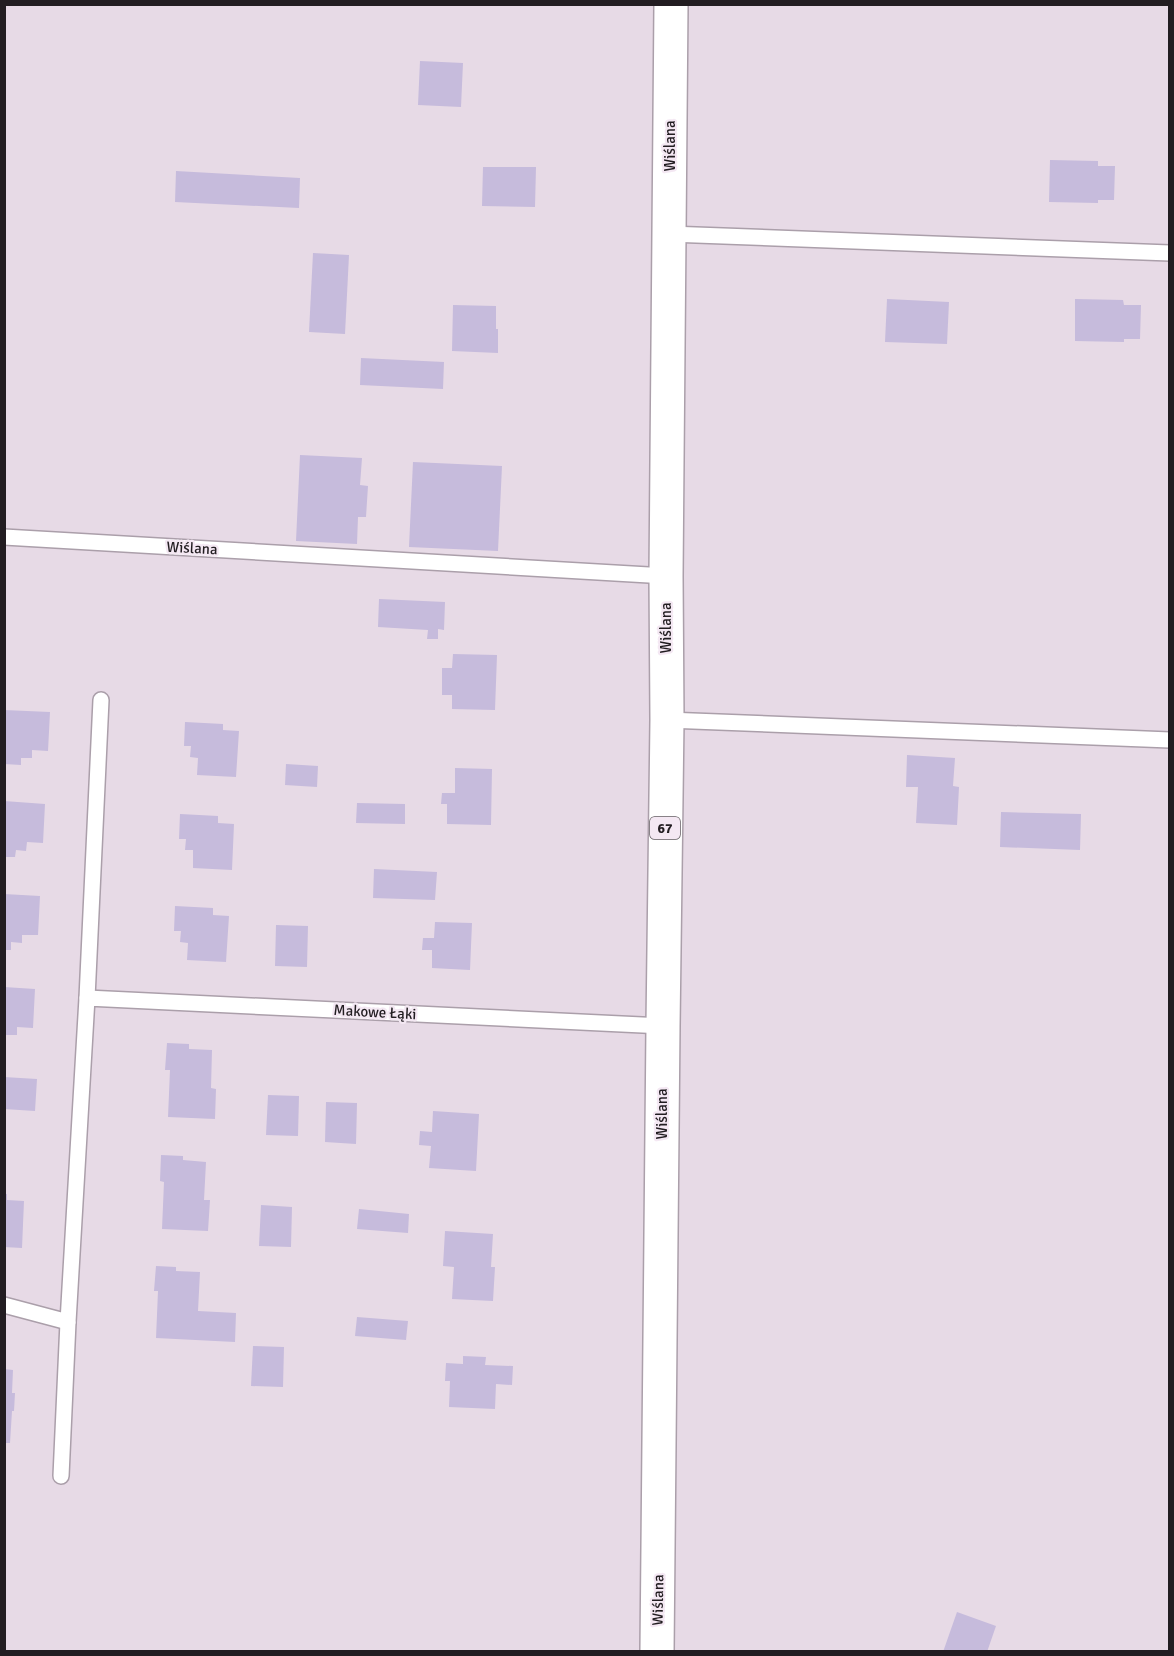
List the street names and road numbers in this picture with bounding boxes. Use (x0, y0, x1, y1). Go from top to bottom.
street label: Wiślana (661, 120, 679, 172)
street label: Wiślana (166, 538, 218, 558)
street label: Wiślana (657, 602, 675, 654)
road number: 67 (650, 817, 680, 839)
street label: Makowe Łąki (333, 1001, 417, 1023)
street label: Wiślana (653, 1088, 671, 1140)
street label: Wiślana (649, 1574, 667, 1626)

